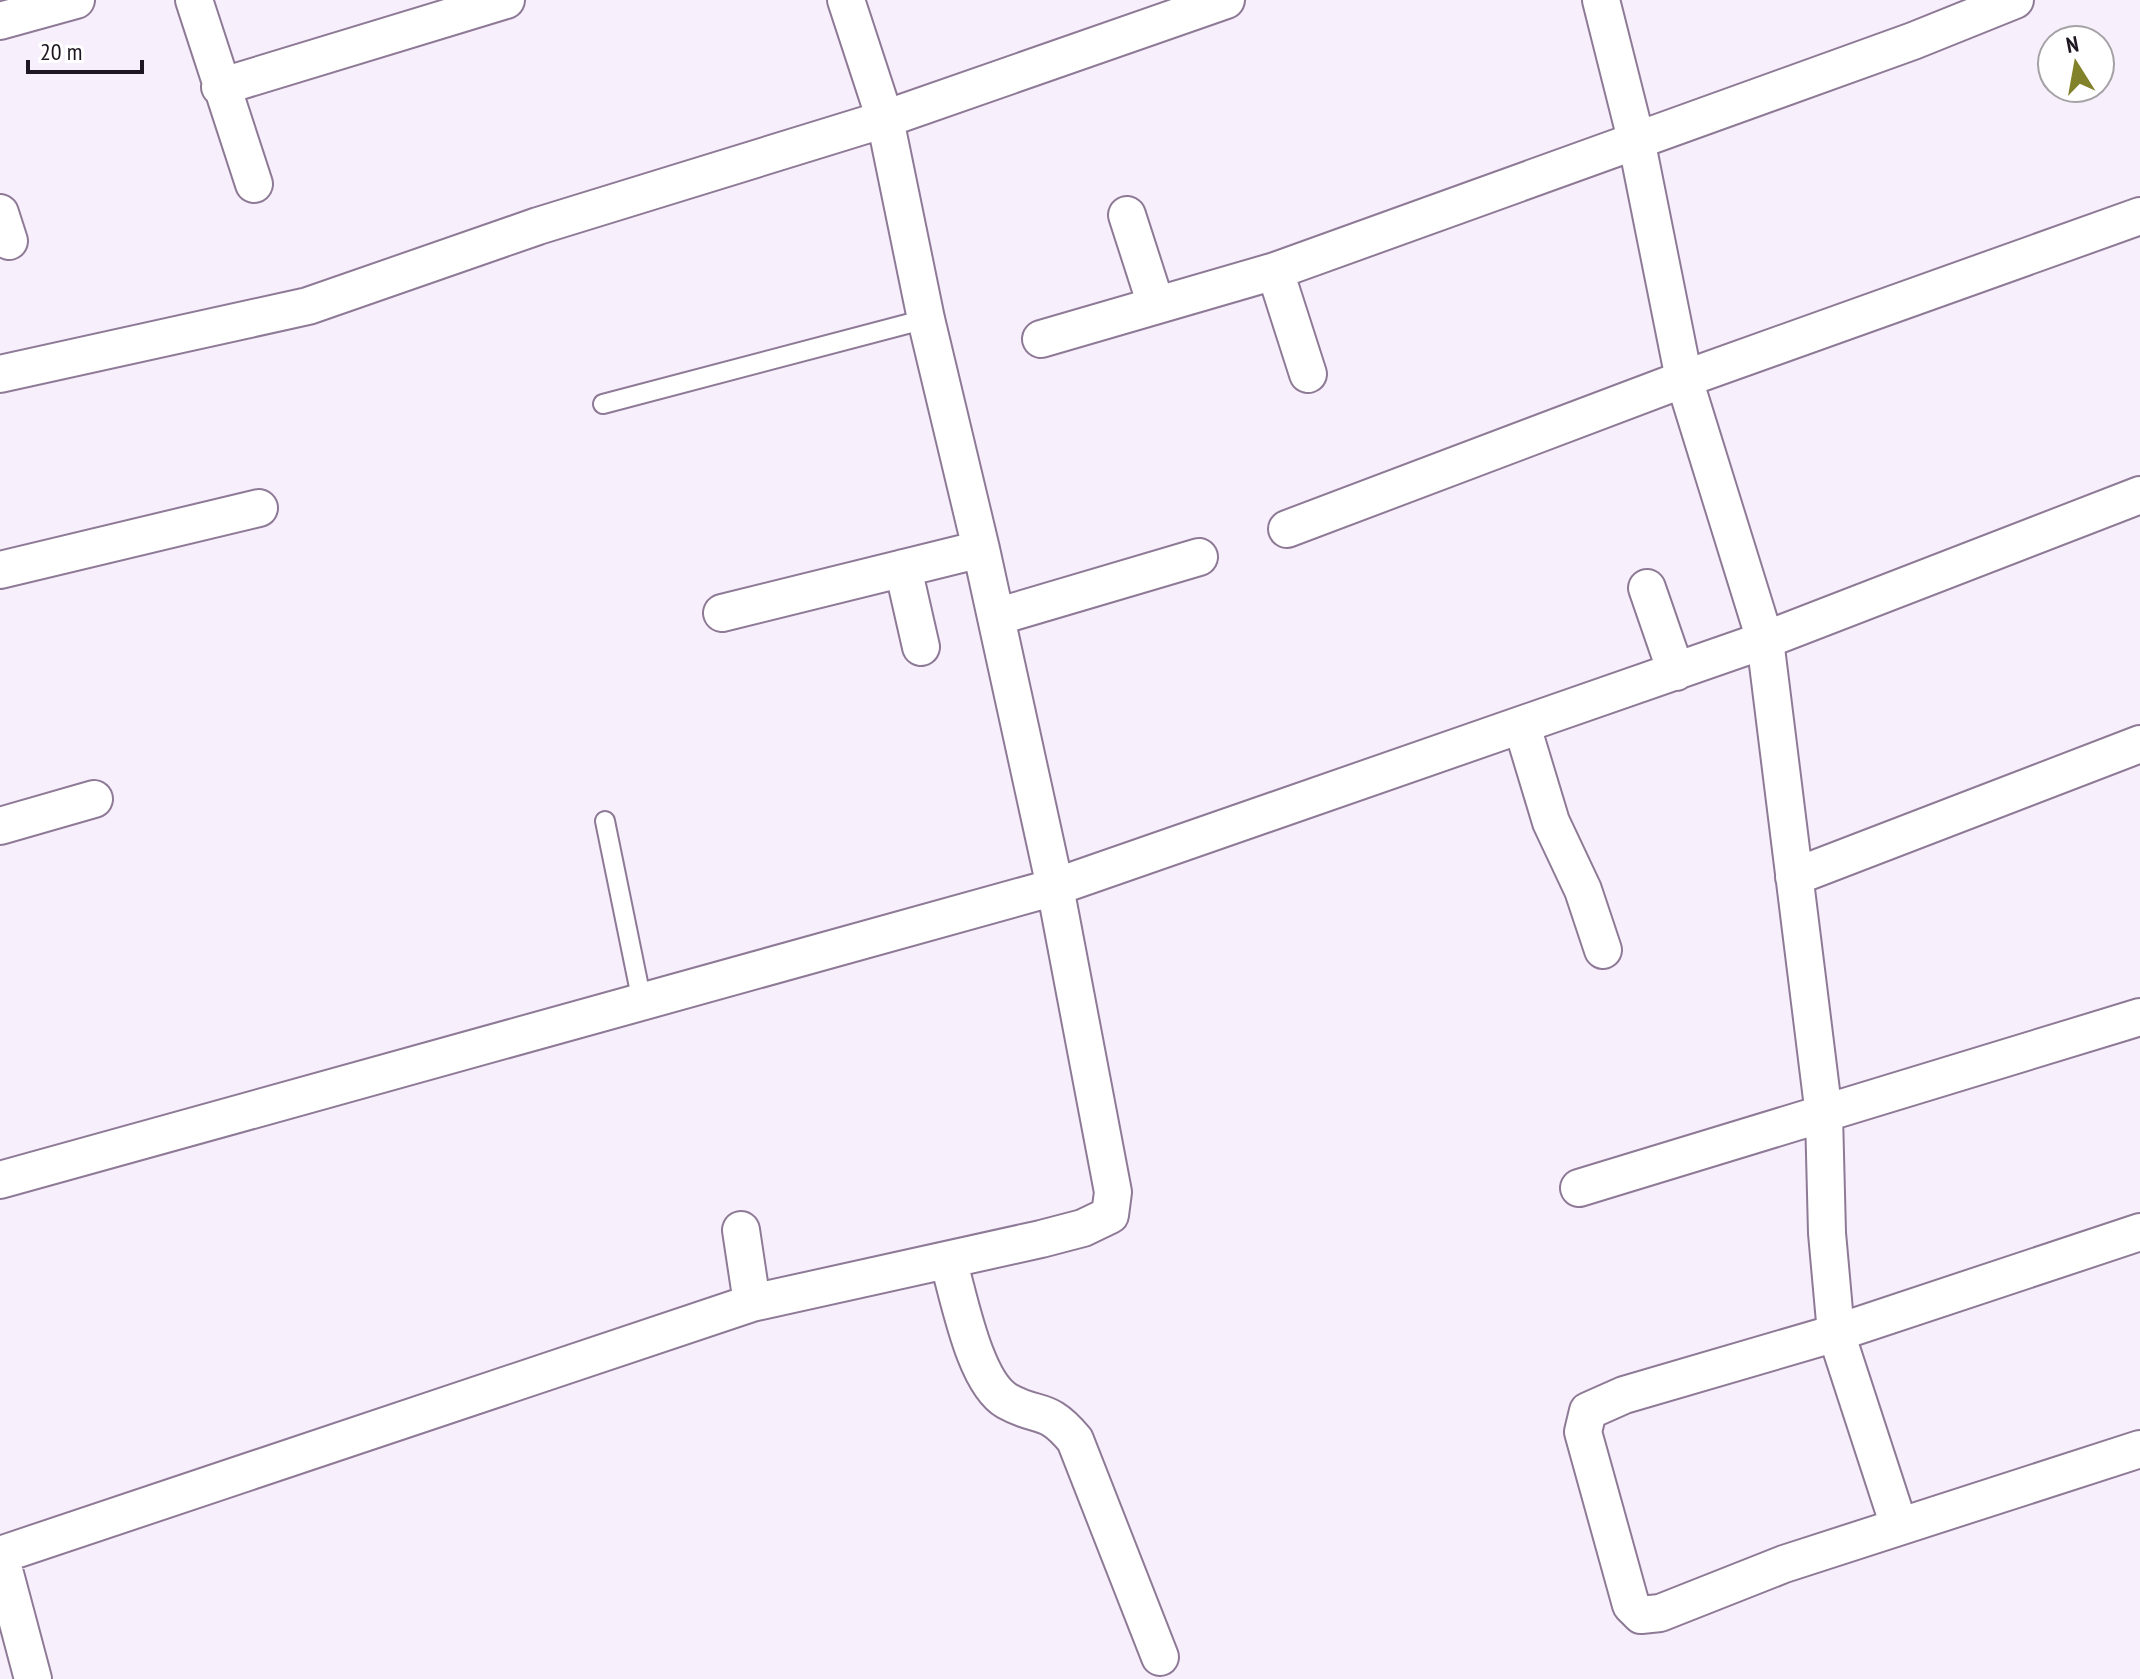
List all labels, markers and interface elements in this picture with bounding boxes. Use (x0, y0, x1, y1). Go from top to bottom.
scale bar (28, 24, 142, 74)
north arrow (2036, 24, 2116, 104)
text: N (2064, 29, 2081, 59)
text: 20 m (40, 36, 82, 67)

